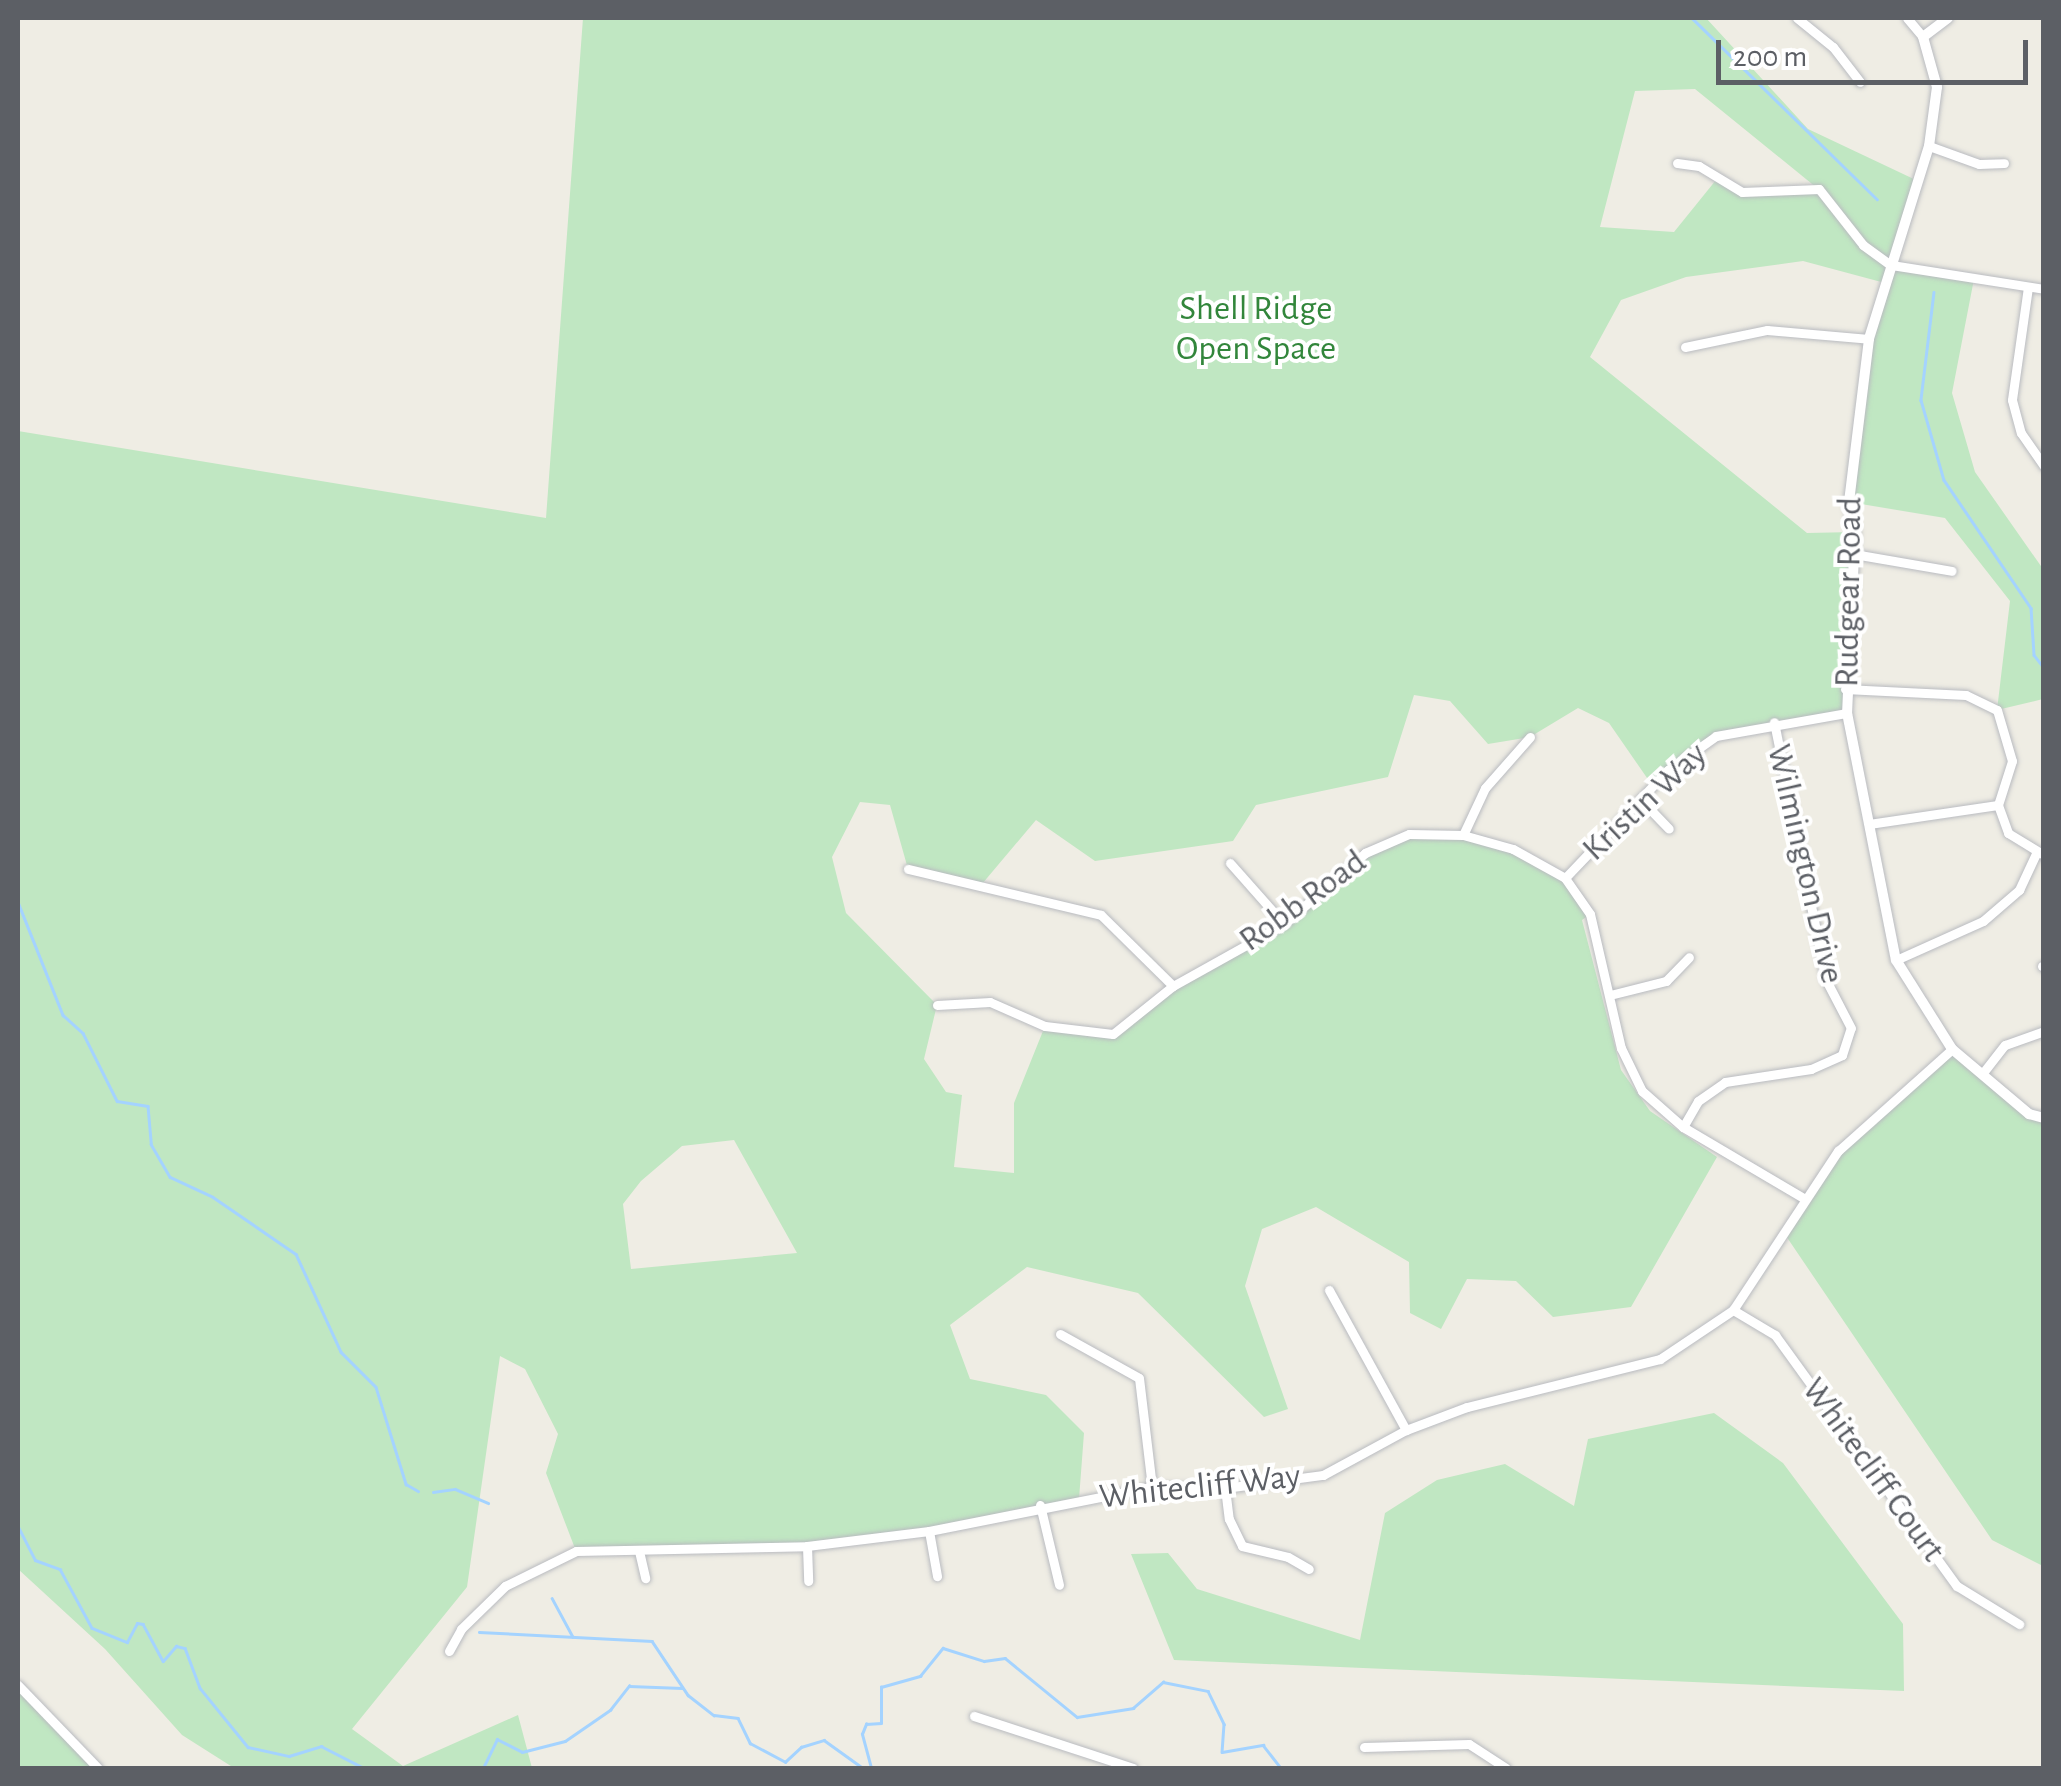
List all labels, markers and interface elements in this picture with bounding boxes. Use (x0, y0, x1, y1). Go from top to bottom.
scale bar (1721, 20, 2034, 82)
text: 200 m (1733, 42, 1807, 72)
park label: Shell Ridge Open Space (1176, 288, 1336, 370)
street label: Rudgear Road (1826, 496, 1872, 688)
street label: Kristin Way (1574, 734, 1716, 870)
street label: Wilmington Drive (1757, 740, 1853, 988)
street label: Robb Road (1231, 841, 1375, 961)
street label: Whitecliff Court (1792, 1370, 1954, 1570)
street label: Whitecliff Way (1097, 1456, 1303, 1518)

